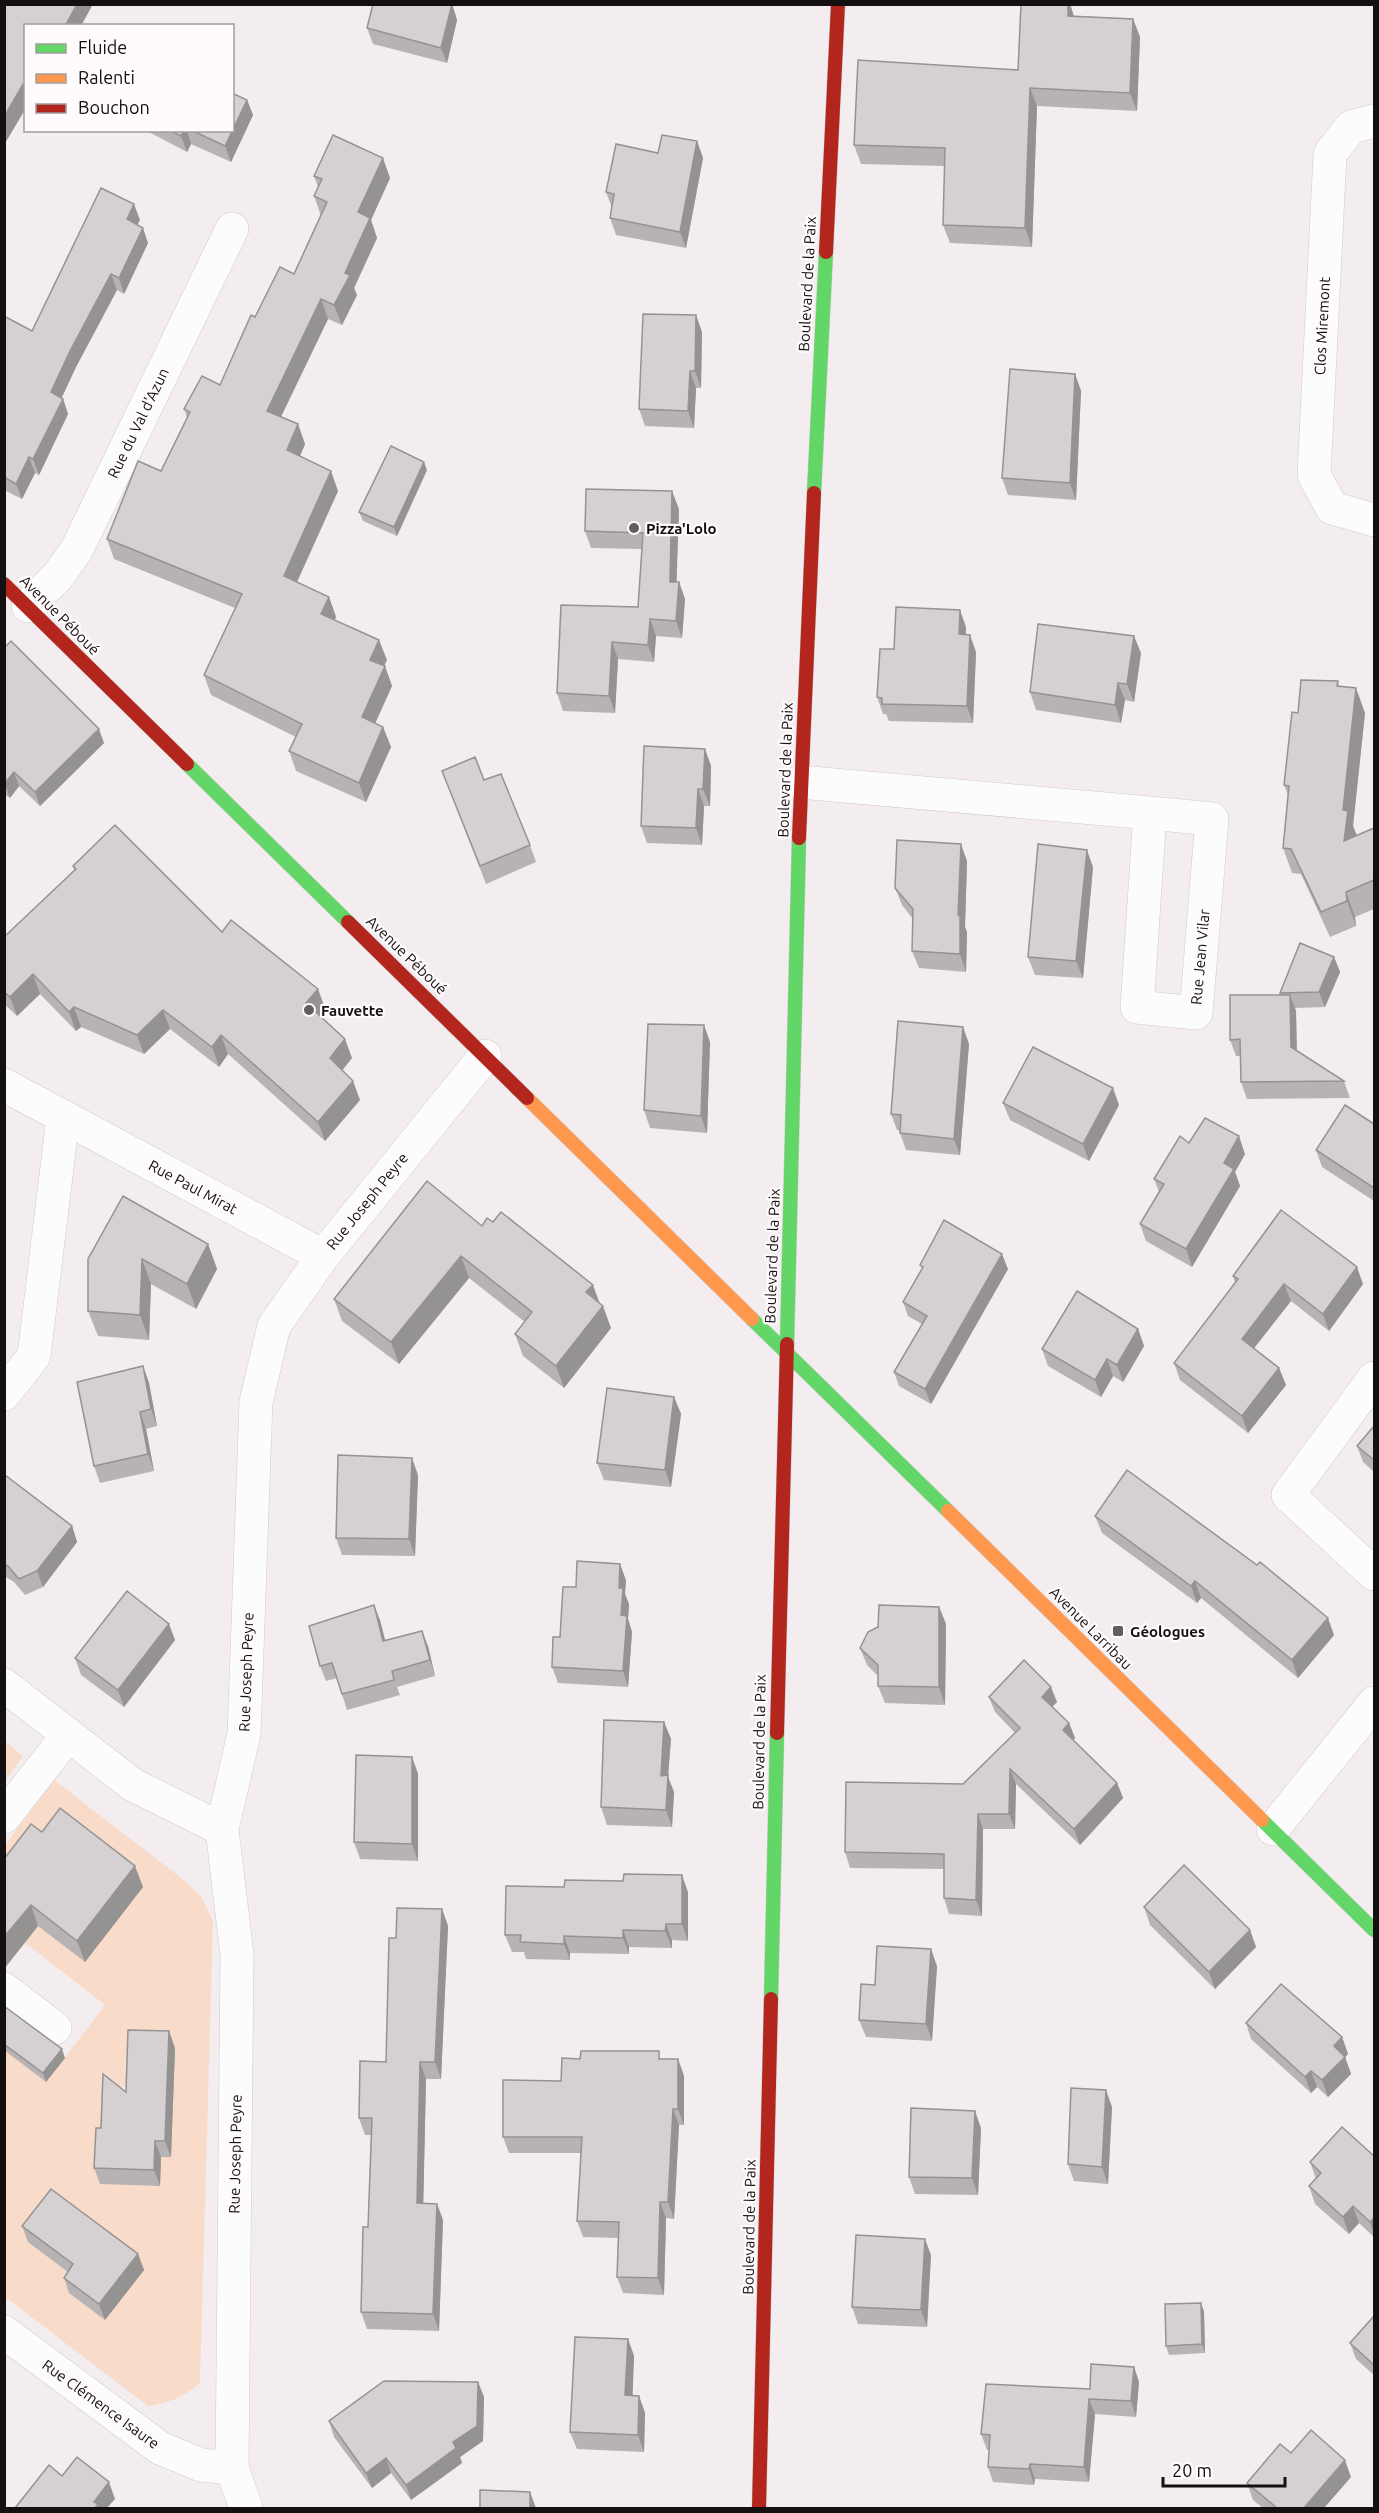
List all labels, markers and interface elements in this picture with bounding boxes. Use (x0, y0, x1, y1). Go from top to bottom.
legend (24, 24, 234, 132)
text: Fluide (78, 37, 127, 57)
text: Ralenti (78, 67, 135, 87)
text: Bouchon (78, 97, 150, 117)
street label: Boulevard de la Paix (795, 216, 819, 352)
street label: Clos Miremont (1311, 276, 1333, 376)
street label: Rue du Val d'Azun (104, 365, 172, 481)
place label: Pizza'Lolo (646, 520, 717, 537)
marker: Pizza'Lolo (627, 521, 641, 535)
street label: Avenue Péboué (17, 572, 103, 658)
street label: Boulevard de la Paix (774, 702, 796, 838)
street label: Rue Jean Vilar (1187, 908, 1213, 1006)
street label: Avenue Péboué (363, 912, 451, 998)
place label: Fauvette (321, 1002, 384, 1019)
marker: Fauvette (302, 1003, 316, 1017)
street label: Rue Joseph Peyre (323, 1149, 411, 1253)
street label: Rue Paul Mirat (146, 1156, 240, 1218)
street label: Boulevard de la Paix (761, 1188, 783, 1324)
street label: Avenue Larribau (1046, 1583, 1136, 1673)
street label: Rue Joseph Peyre (235, 1612, 257, 1732)
place label: Géologues (1130, 1623, 1205, 1640)
marker: Géologues (1111, 1624, 1125, 1638)
street label: Boulevard de la Paix (749, 1674, 769, 1810)
street label: Rue Joseph Peyre (225, 2094, 245, 2214)
street label: Boulevard de la Paix (739, 2159, 759, 2295)
street label: Rue Clémence Isaure (39, 2356, 163, 2452)
scale bar (1163, 2450, 1284, 2488)
text: 20 m (1172, 2460, 1212, 2480)

